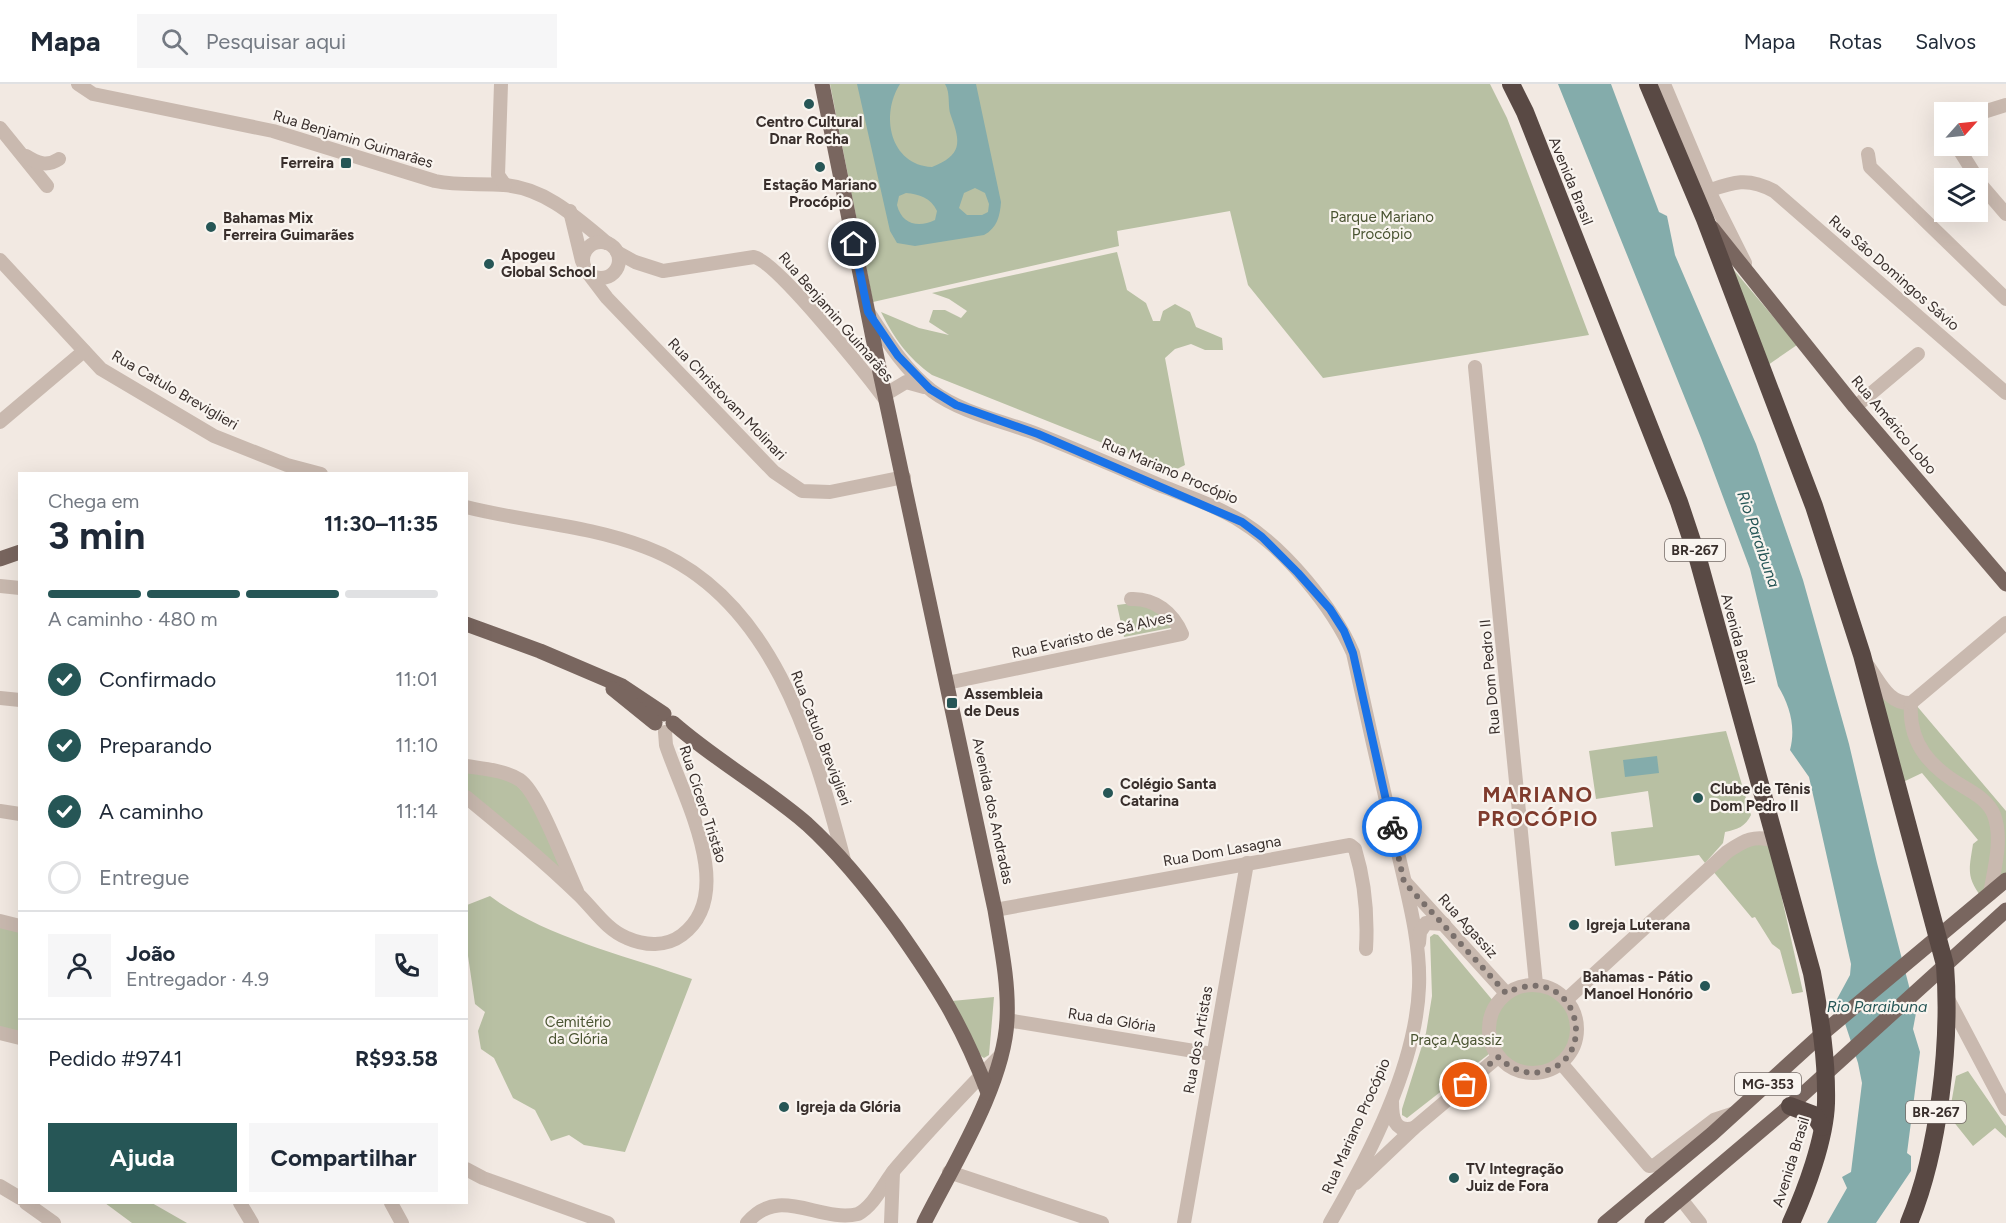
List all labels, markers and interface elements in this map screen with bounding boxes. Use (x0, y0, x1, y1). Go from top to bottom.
search box (137, 14, 557, 68)
text: Mapa (30, 24, 101, 58)
icon: search (158, 25, 191, 58)
text: Pesquisar aqui (206, 28, 346, 55)
text: Mapa (1744, 29, 1795, 54)
text: Rotas (1828, 29, 1882, 54)
text: Salvos (1915, 29, 1976, 54)
marker: Centro Cultural Dnar Rocha (802, 97, 816, 111)
north arrow (1934, 102, 1988, 156)
map controls (1934, 102, 1988, 222)
street label: Rua Benjamin Guimarães (271, 106, 435, 172)
place label: Centro Cultural Dnar Rocha (756, 113, 862, 148)
street label: Avenida Brasil (1545, 134, 1597, 228)
place label: Ferreira (280, 154, 334, 172)
marker: Ferreira (339, 156, 353, 170)
marker: Estação Mariano Procópio (813, 160, 827, 174)
button: layers (1934, 168, 1988, 222)
place label: Estação Mariano Procópio (763, 176, 877, 211)
park label: Parque Mariano Procópio (1330, 208, 1434, 243)
place label: Bahamas Mix Ferreira Guimarães (223, 209, 354, 244)
street label: Rua São Domingos Sávio (1825, 211, 1963, 335)
pin (828, 218, 879, 269)
marker: Bahamas Mix Ferreira Guimarães (204, 220, 218, 234)
icon: home (837, 227, 870, 260)
place label: Apogeu Global School (501, 246, 596, 281)
street label: Rua Benjamin Guimarães (775, 248, 897, 386)
marker: Apogeu Global School (482, 257, 496, 271)
street label: Rua Christovam Molinari (664, 334, 790, 464)
street label: Rua Catulo Breviglieri (109, 346, 241, 434)
street label: Rua Américo Lobo (1847, 372, 1941, 478)
street label: Rua Mariano Procópio (1099, 434, 1241, 508)
water label: Rio Paraibuna (1733, 488, 1784, 590)
text: Chega em (48, 489, 139, 513)
text: 11:30–11:35 (324, 510, 438, 537)
text: 3 min (48, 512, 145, 559)
road number: BR-267 (1665, 539, 1725, 561)
street label: Avenida Brasil (1717, 592, 1759, 686)
text: A caminho · 480 m (48, 607, 218, 631)
street label: Rua Evaristo de Sá Alves (1010, 608, 1174, 662)
street label: Rua Dom Pedro II (1476, 619, 1504, 735)
icon: check (48, 663, 81, 696)
text: Confirmado (99, 666, 216, 693)
text: 11:01 (395, 667, 438, 691)
street label: Rua Catulo Breviglieri (787, 668, 855, 808)
place label: Assembleia de Deus (964, 685, 1043, 720)
marker: Assembleia de Deus (945, 696, 959, 710)
icon: check (48, 729, 81, 762)
text: Preparando (99, 732, 212, 759)
text: 11:10 (395, 733, 438, 757)
street label: Avenida dos Andradas (969, 736, 1017, 886)
street label: Rua Cícero Tristão (676, 743, 731, 865)
place label: Colégio Santa Catarina (1120, 775, 1216, 810)
place label: Clube de Tênis Dom Pedro II (1710, 780, 1810, 815)
district label: MARIANO PROCÓPIO (1477, 782, 1599, 831)
marker: Colégio Santa Catarina (1101, 786, 1115, 800)
marker: Clube de Tênis Dom Pedro II (1691, 791, 1705, 805)
icon: check (48, 795, 81, 828)
courier (1362, 797, 1422, 857)
text: A caminho (99, 798, 204, 825)
text: 11:14 (396, 799, 438, 823)
icon: bike (1376, 811, 1409, 844)
street label: Rua Dom Lasagna (1162, 832, 1282, 870)
text: Entregue (99, 864, 189, 891)
street label: Rua Agassiz (1434, 890, 1502, 962)
place label: Igreja Luterana (1586, 916, 1690, 934)
marker: Igreja Luterana (1567, 918, 1581, 932)
button: person (48, 934, 111, 997)
button: phone (375, 934, 438, 997)
text: João (126, 940, 175, 967)
text: Entregador · 4.9 (126, 967, 269, 991)
place label: Bahamas - Pátio Manoel Honório (1582, 968, 1693, 1003)
marker: Bahamas - Pátio Manoel Honório (1698, 979, 1712, 993)
street label: Rua dos Artistas (1180, 985, 1216, 1095)
water label: Rio Paraibuna (1827, 997, 1927, 1016)
street label: Rua da Glória (1067, 1004, 1157, 1036)
park label: Cemitério da Glória (545, 1013, 611, 1048)
park label: Praça Agassiz (1410, 1031, 1502, 1049)
text: Pedido #9741 (48, 1045, 182, 1072)
text: R$93.58 (355, 1045, 438, 1072)
street label: Rua Mariano Procópio (1318, 1055, 1394, 1197)
pin (1439, 1059, 1490, 1110)
icon: bag (1448, 1068, 1481, 1101)
road number: MG-353 (1735, 1073, 1801, 1095)
place label: Igreja da Glória (796, 1098, 901, 1116)
marker: Igreja da Glória (777, 1100, 791, 1114)
road number: BR-267 (1906, 1101, 1966, 1123)
street label: Avenida Brasil (1769, 1115, 1813, 1209)
button: Ajuda (48, 1123, 237, 1192)
button: Compartilhar (249, 1123, 438, 1192)
place label: TV Integração Juiz de Fora (1466, 1160, 1564, 1195)
marker: TV Integração Juiz de Fora (1447, 1171, 1461, 1185)

